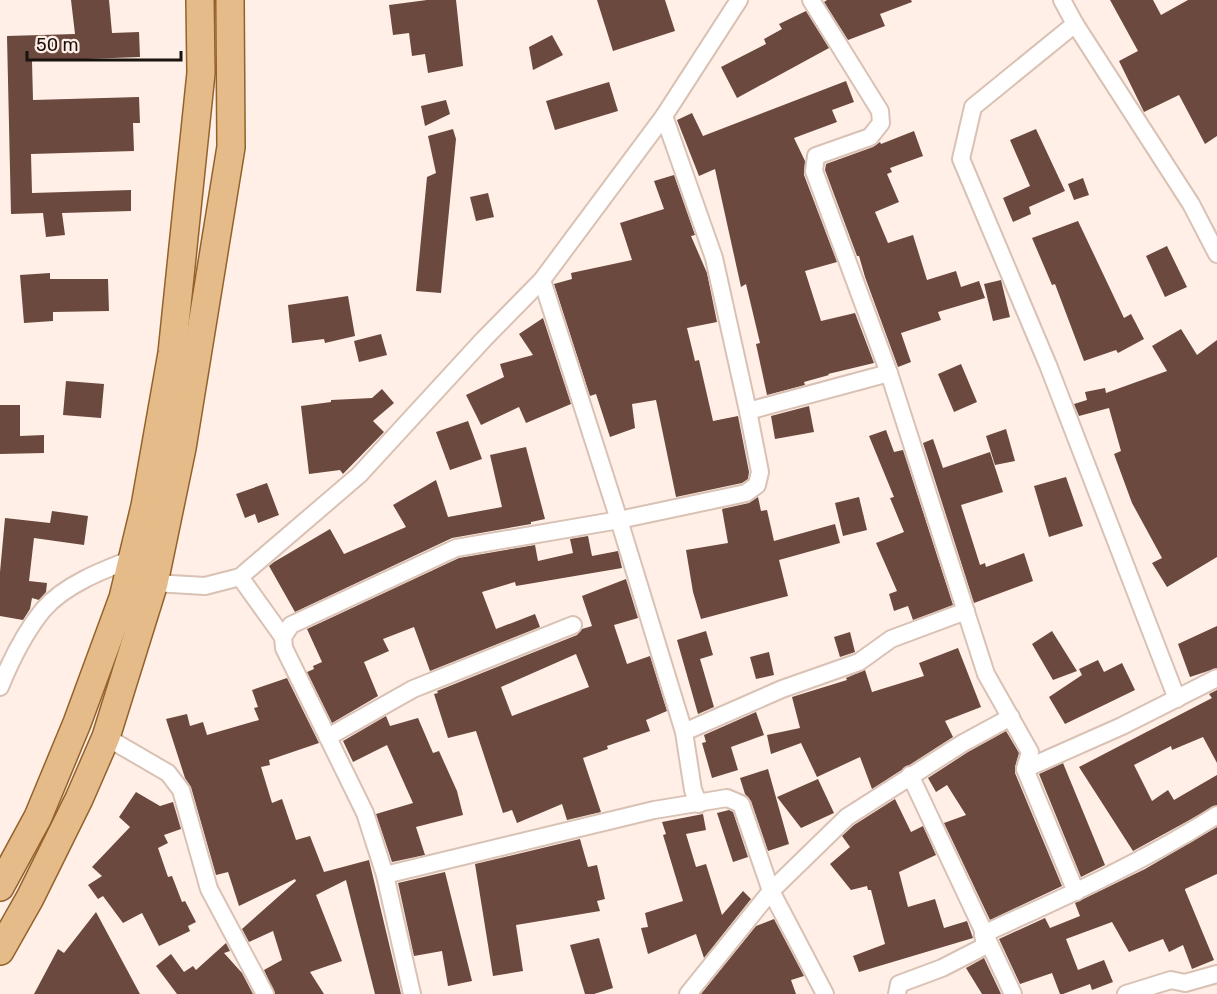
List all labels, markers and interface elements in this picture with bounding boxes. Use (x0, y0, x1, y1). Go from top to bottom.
scale bar (27, 24, 182, 62)
text: 50 m (36, 34, 79, 56)

